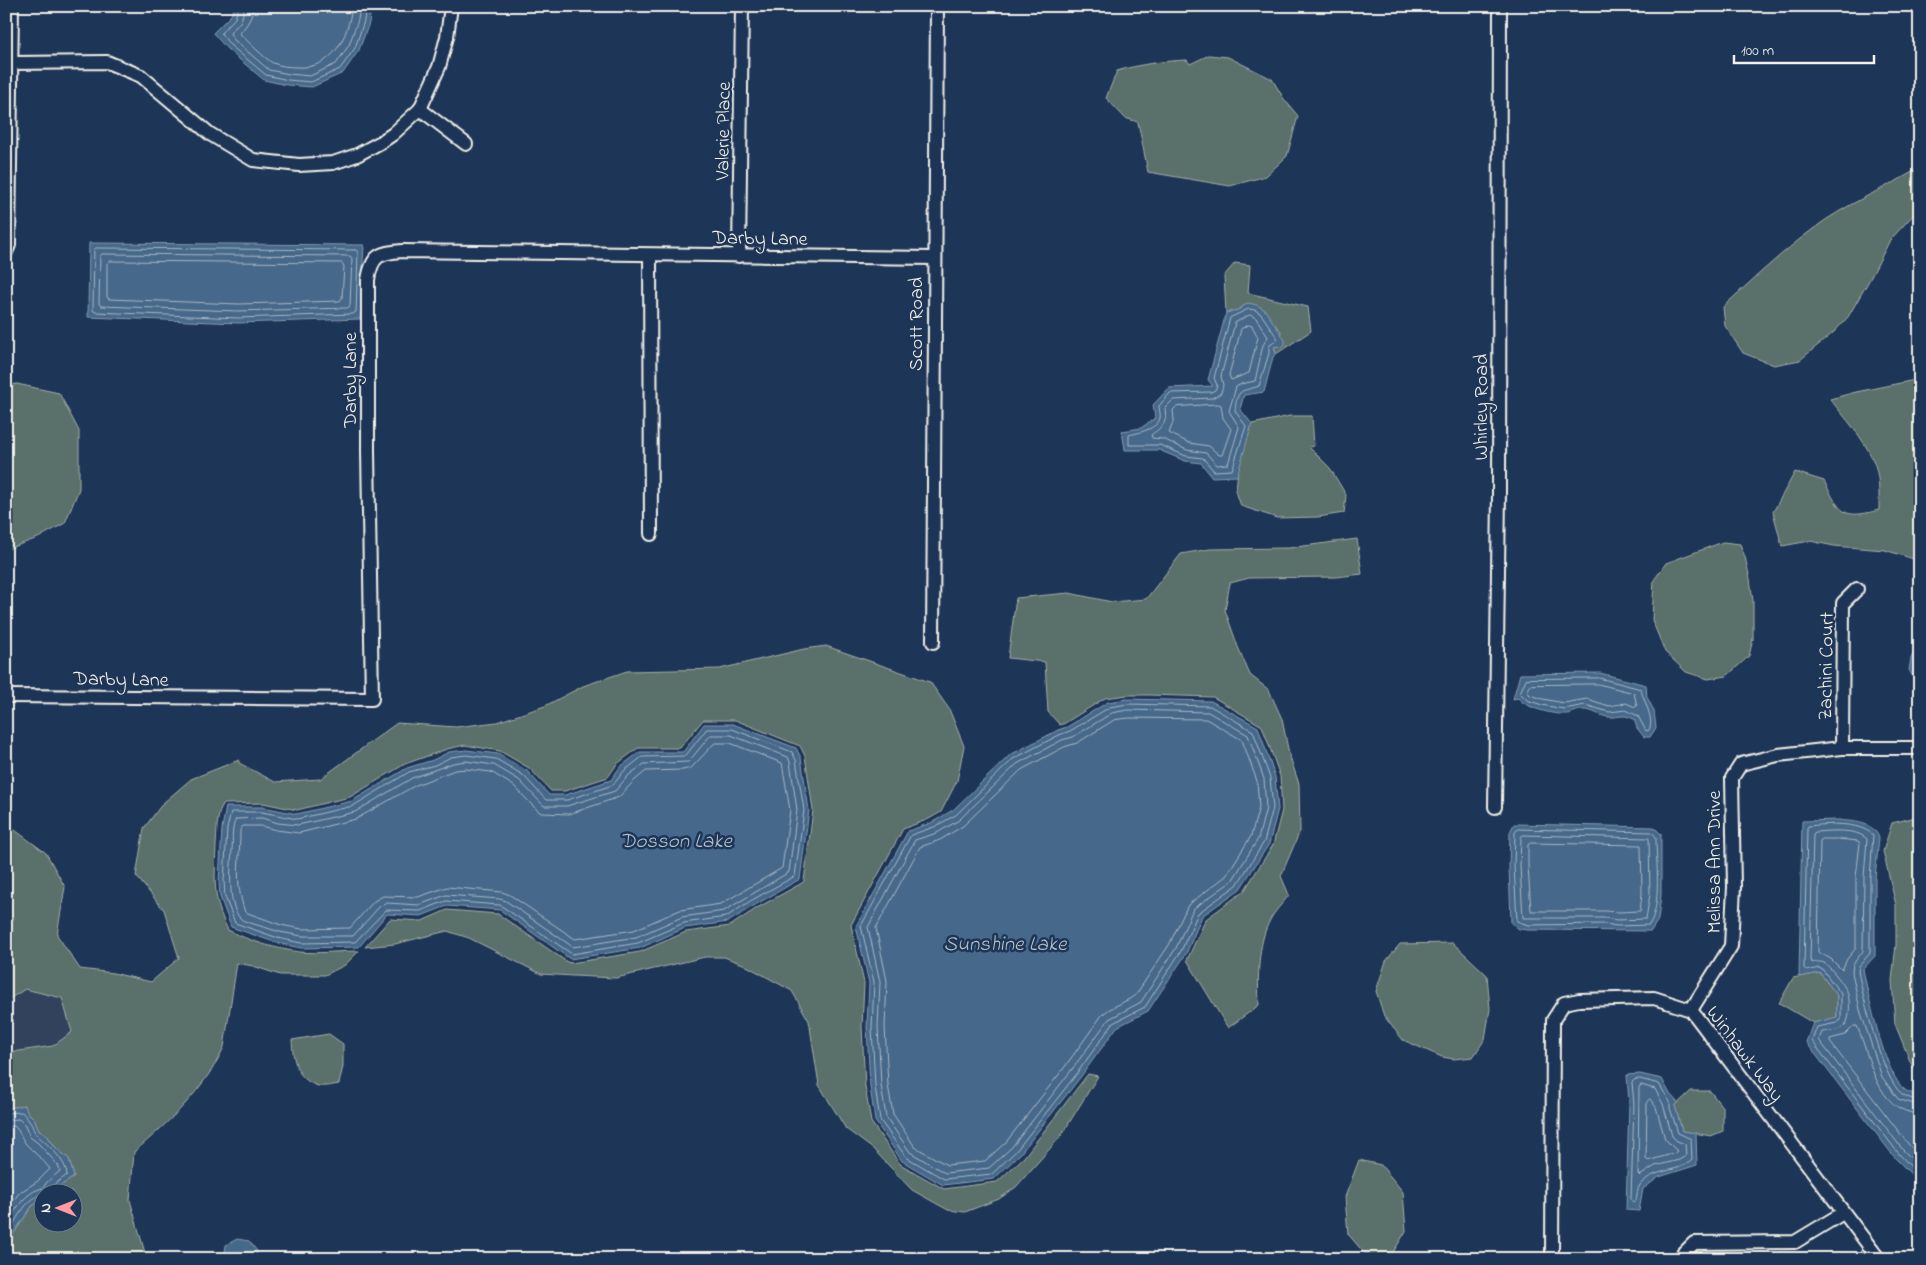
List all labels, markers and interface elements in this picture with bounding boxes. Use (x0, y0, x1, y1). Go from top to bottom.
scale bar (1734, 32, 1874, 64)
text: 100 m (1741, 40, 1774, 62)
street label: Valerie Place (709, 81, 740, 182)
street label: Darby Lane (711, 224, 808, 255)
street label: Scott Road (903, 277, 932, 371)
street label: Darby Lane (337, 332, 366, 429)
street label: Whirley Road (1468, 354, 1497, 460)
street label: Zachini Court (1812, 611, 1843, 720)
street label: Darby Lane (72, 665, 169, 696)
street label: Melissa Ann Drive (1701, 790, 1730, 934)
water label: Dosson Lake (620, 827, 734, 857)
water label: Sunshine Lake (944, 930, 1068, 960)
street label: Winhawk Way (1698, 1000, 1790, 1109)
north arrow (32, 1182, 82, 1232)
text: N (36, 1203, 57, 1213)

